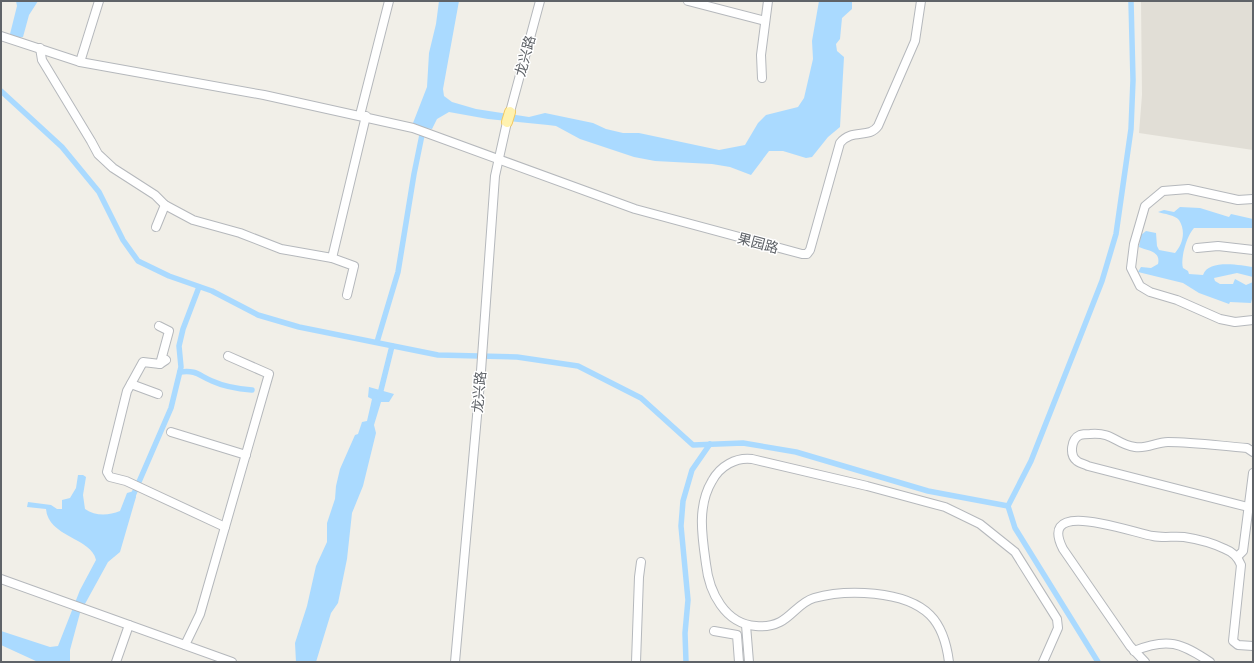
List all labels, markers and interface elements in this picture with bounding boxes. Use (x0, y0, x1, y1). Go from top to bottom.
street label: 龙兴路 (511, 33, 539, 79)
street label: 果园路 (735, 229, 781, 257)
street label: 龙兴路 (468, 370, 490, 414)

